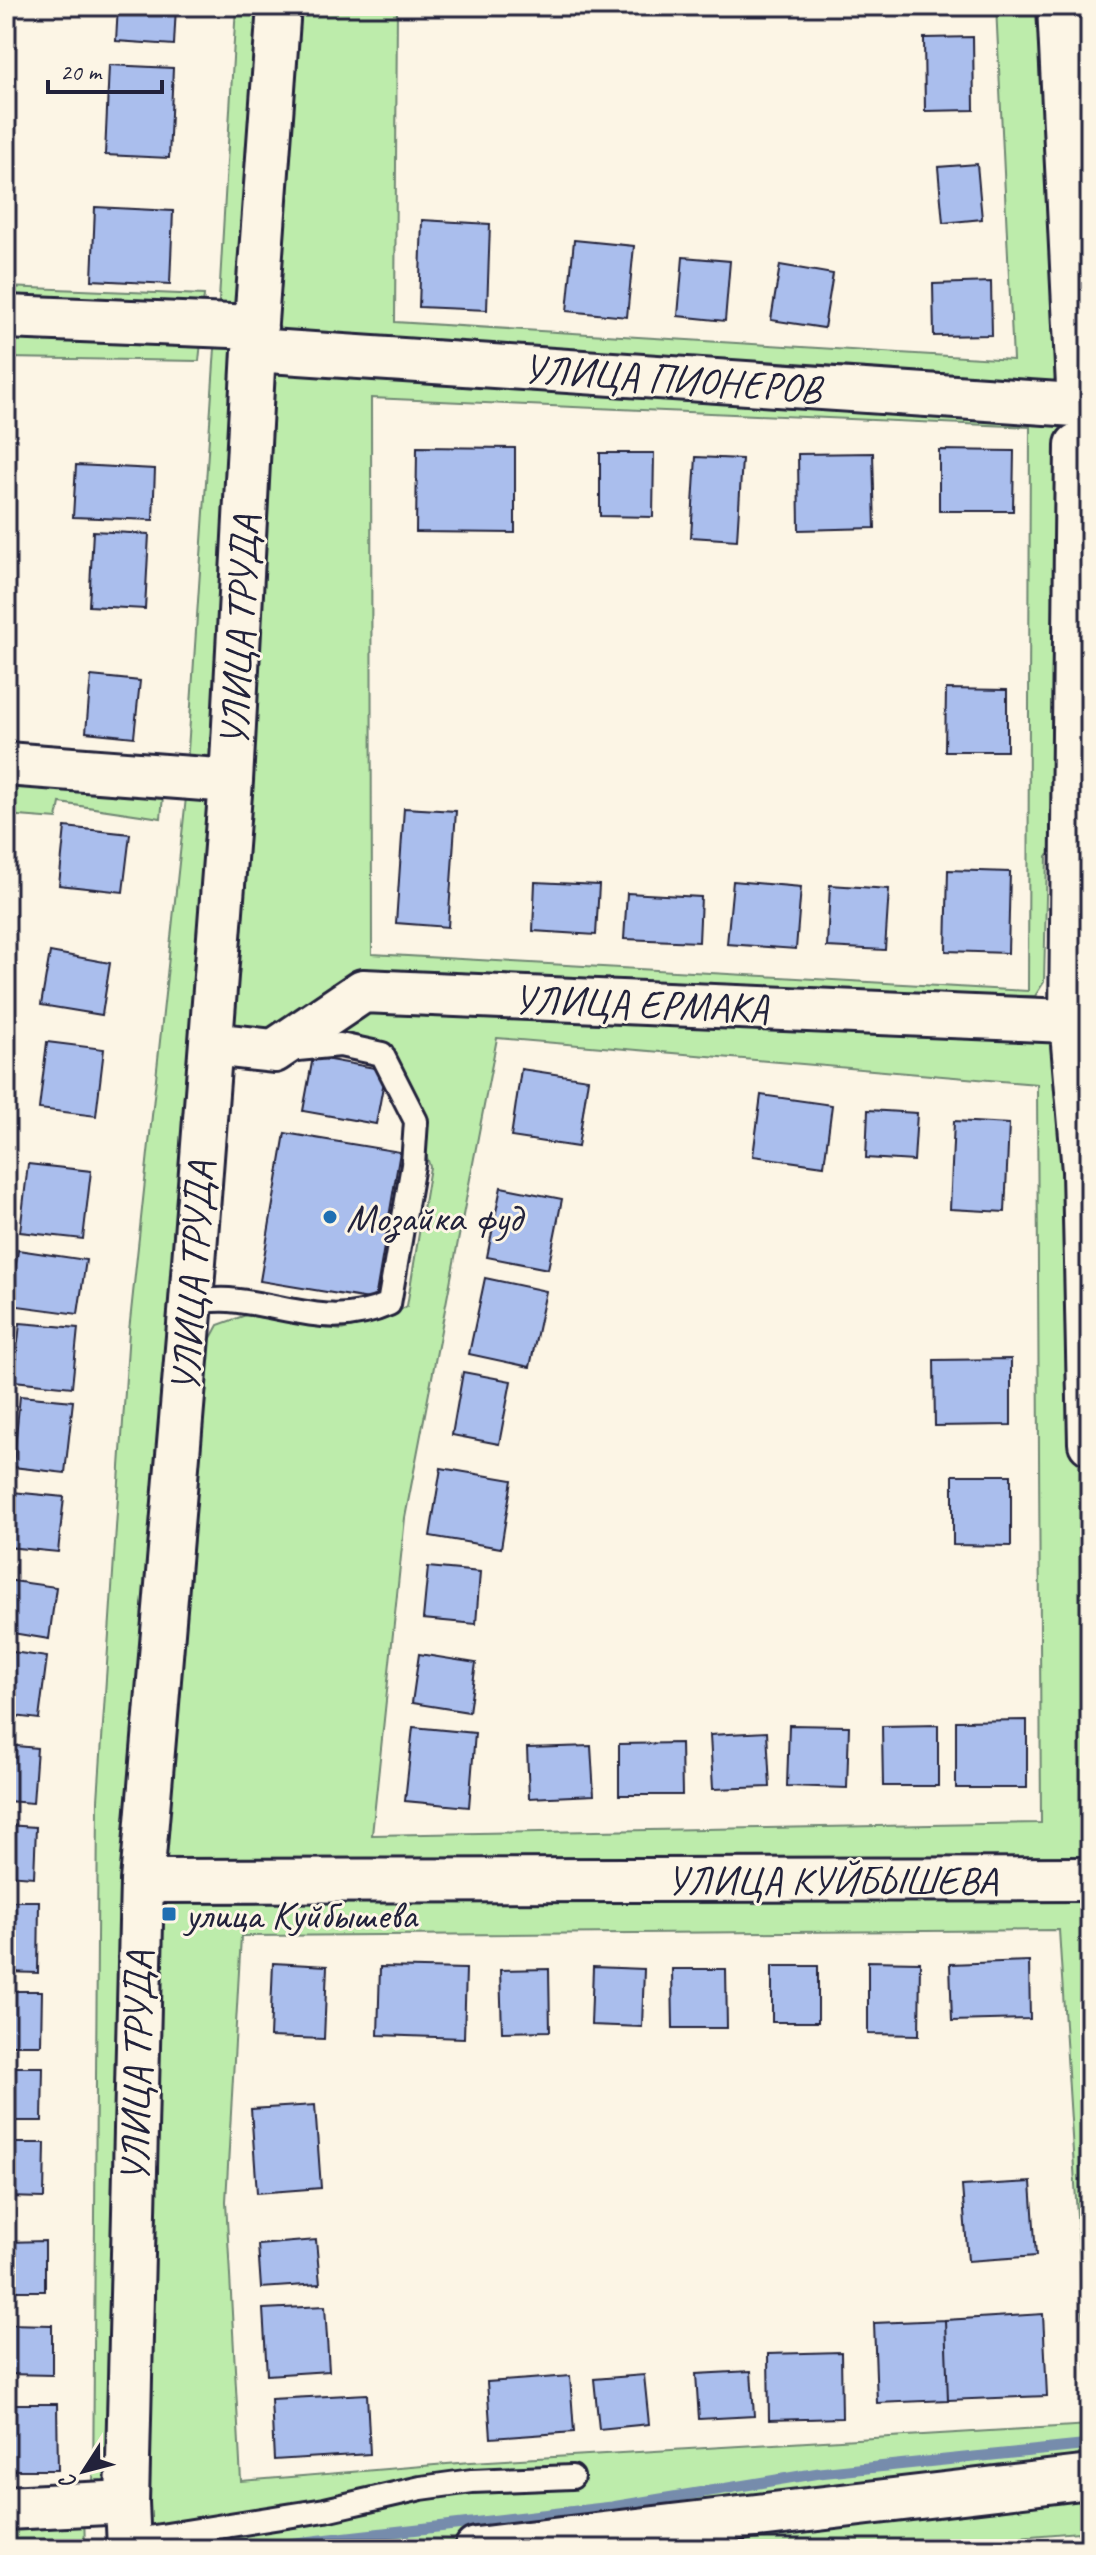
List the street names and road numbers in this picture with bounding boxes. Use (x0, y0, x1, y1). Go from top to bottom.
street label: УЛИЦА ПИОНЕРОВ (522, 344, 826, 415)
street label: УЛИЦА ТРУДА (209, 513, 271, 748)
street label: УЛИЦА ЕРМАКА (513, 975, 770, 1033)
street label: УЛИЦА ТРУДА (160, 1159, 226, 1394)
street label: УЛИЦА КУЙБЫШЕВА (667, 1856, 998, 1906)
street label: УЛИЦА ТРУДА (110, 1950, 164, 2183)

